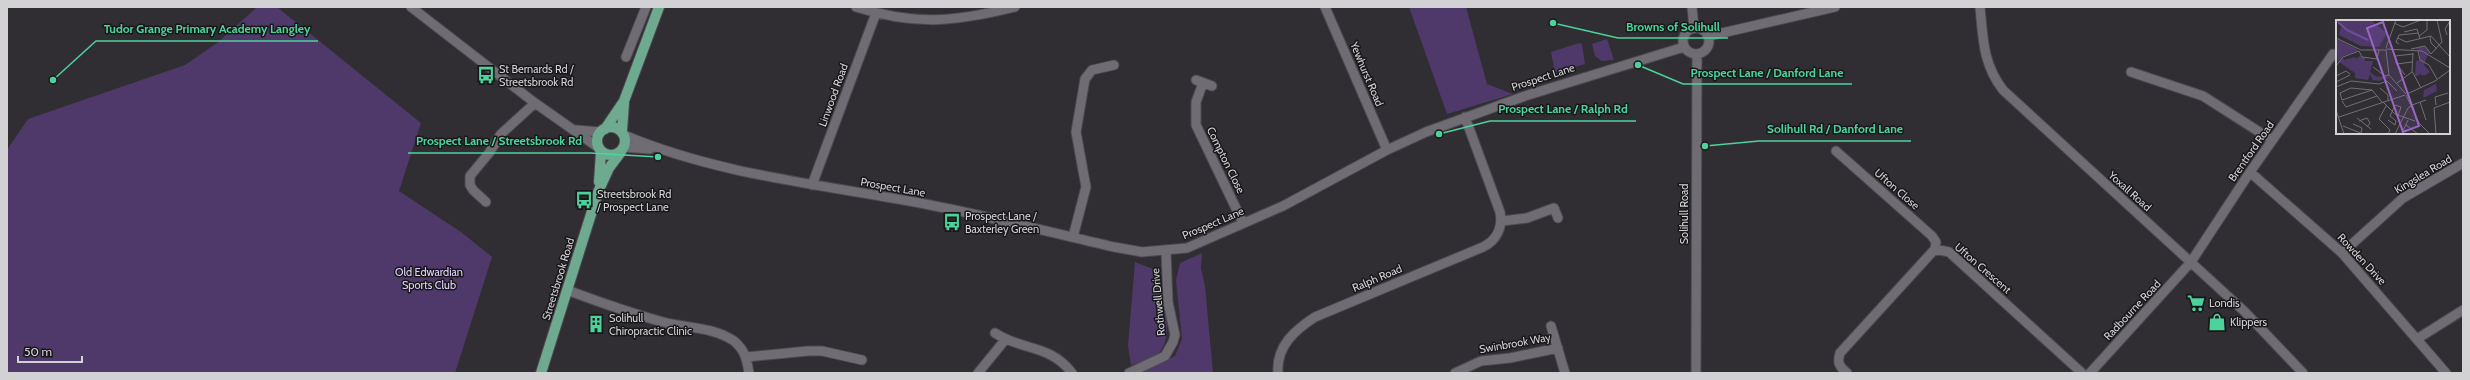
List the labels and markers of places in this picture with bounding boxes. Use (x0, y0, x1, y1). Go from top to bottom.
callout: Browns of Solihull (1618, 14, 1728, 38)
callout: Tudor Grange Primary Academy Langley (96, 17, 318, 41)
callout: Prospect Lane / Danford Lane (1683, 60, 1852, 84)
place label: St Bernards Rd / Streetsbrook Rd (499, 62, 574, 89)
bus stop icon: St Bernards Rd / Streetsbrook Rd (476, 65, 496, 85)
callout: Prospect Lane / Ralph Rd (1490, 97, 1636, 121)
callout: Solihull Rd / Danford Lane (1759, 117, 1911, 141)
callout: Prospect Lane / Streetsbrook Rd (408, 129, 590, 153)
place label: Streetsbrook Rd / Prospect Lane (596, 187, 671, 214)
bus stop icon: Streetsbrook Rd / Prospect Lane (574, 190, 594, 210)
place label: Prospect Lane / Baxterley Green (965, 209, 1039, 236)
bus stop icon: Prospect Lane / Baxterley Green (942, 212, 962, 232)
supermarket icon: Londis (2186, 293, 2206, 313)
place label: Londis (2209, 296, 2240, 310)
place label: Solihull Chiropractic Clinic (609, 311, 692, 338)
shop icon: Klippers (2207, 312, 2227, 332)
building icon: Solihull Chiropractic Clinic (586, 314, 606, 334)
place label: Klippers (2230, 315, 2268, 329)

